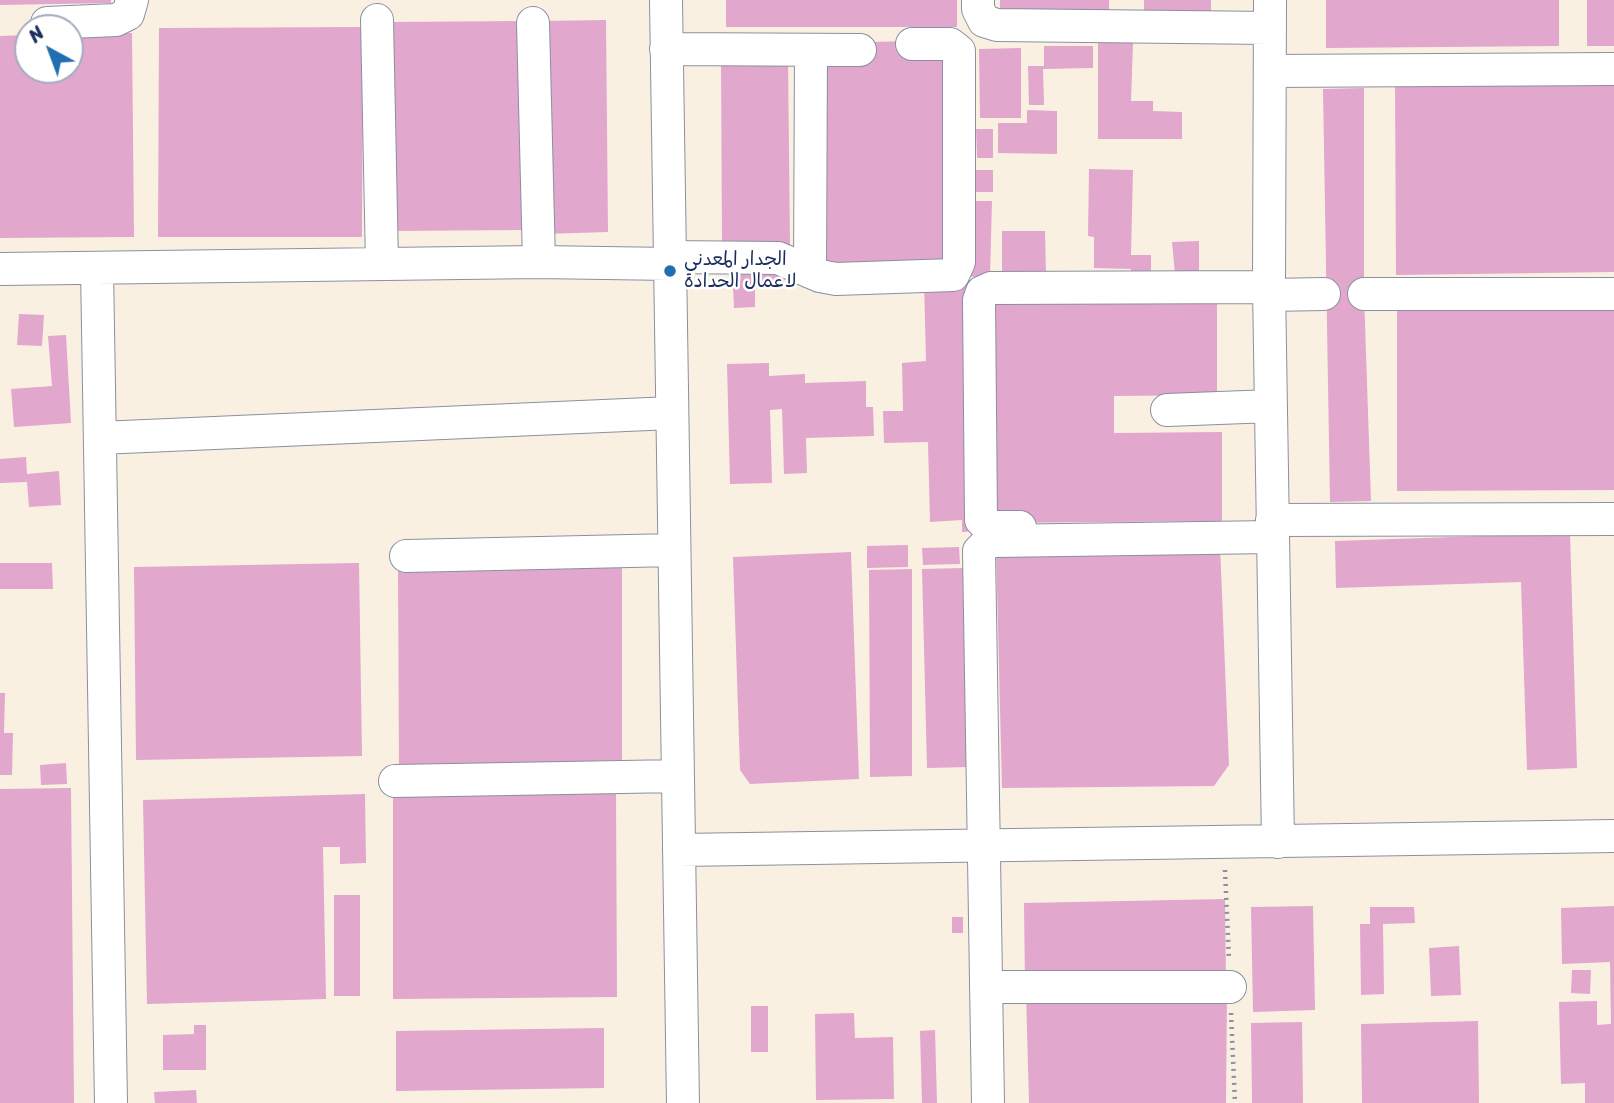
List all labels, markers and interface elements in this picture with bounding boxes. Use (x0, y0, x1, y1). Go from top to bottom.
north arrow (14, 14, 84, 84)
text: N (20, 18, 52, 51)
place label: الجدار المعدني لاعمال الحدادة (684, 249, 796, 293)
marker: الجدار المعدني لاعمال الحدادة (662, 263, 678, 279)

